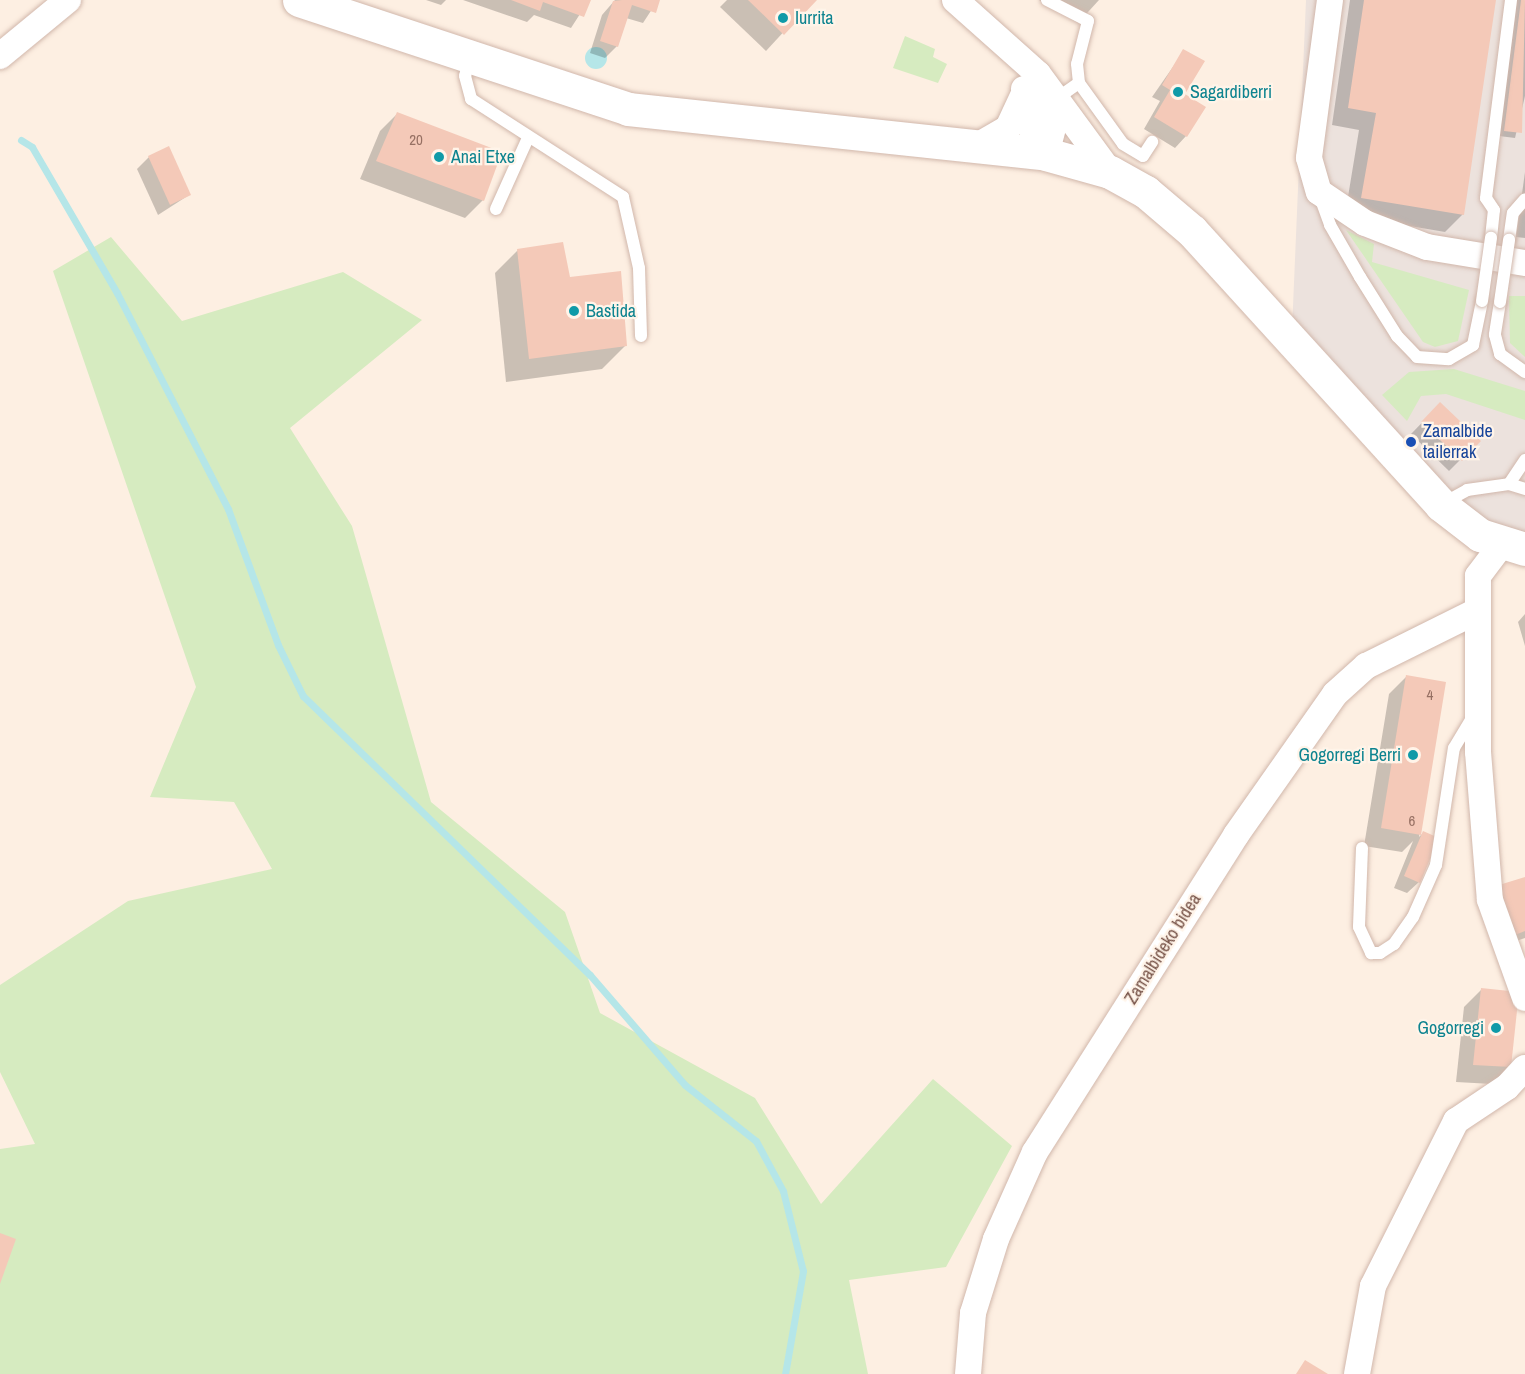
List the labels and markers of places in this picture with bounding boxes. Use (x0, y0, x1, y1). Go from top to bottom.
place label: Iurrita (795, 7, 834, 29)
marker: Iurrita (776, 11, 790, 25)
place label: Sagardiberri (1190, 81, 1272, 103)
marker: Sagardiberri (1171, 85, 1185, 99)
place label: Anai Etxe (451, 146, 515, 168)
marker: Anai Etxe (432, 150, 446, 164)
place label: Bastida (586, 300, 636, 322)
marker: Bastida (567, 304, 581, 318)
place label: Zamalbide tailerrak (1423, 421, 1493, 464)
marker: Zamalbide tailerrak (1404, 435, 1418, 449)
place label: Gogorregi Berri (1298, 744, 1401, 766)
marker: Gogorregi Berri (1406, 748, 1420, 762)
place label: Gogorregi (1418, 1017, 1484, 1039)
marker: Gogorregi (1489, 1021, 1503, 1035)

